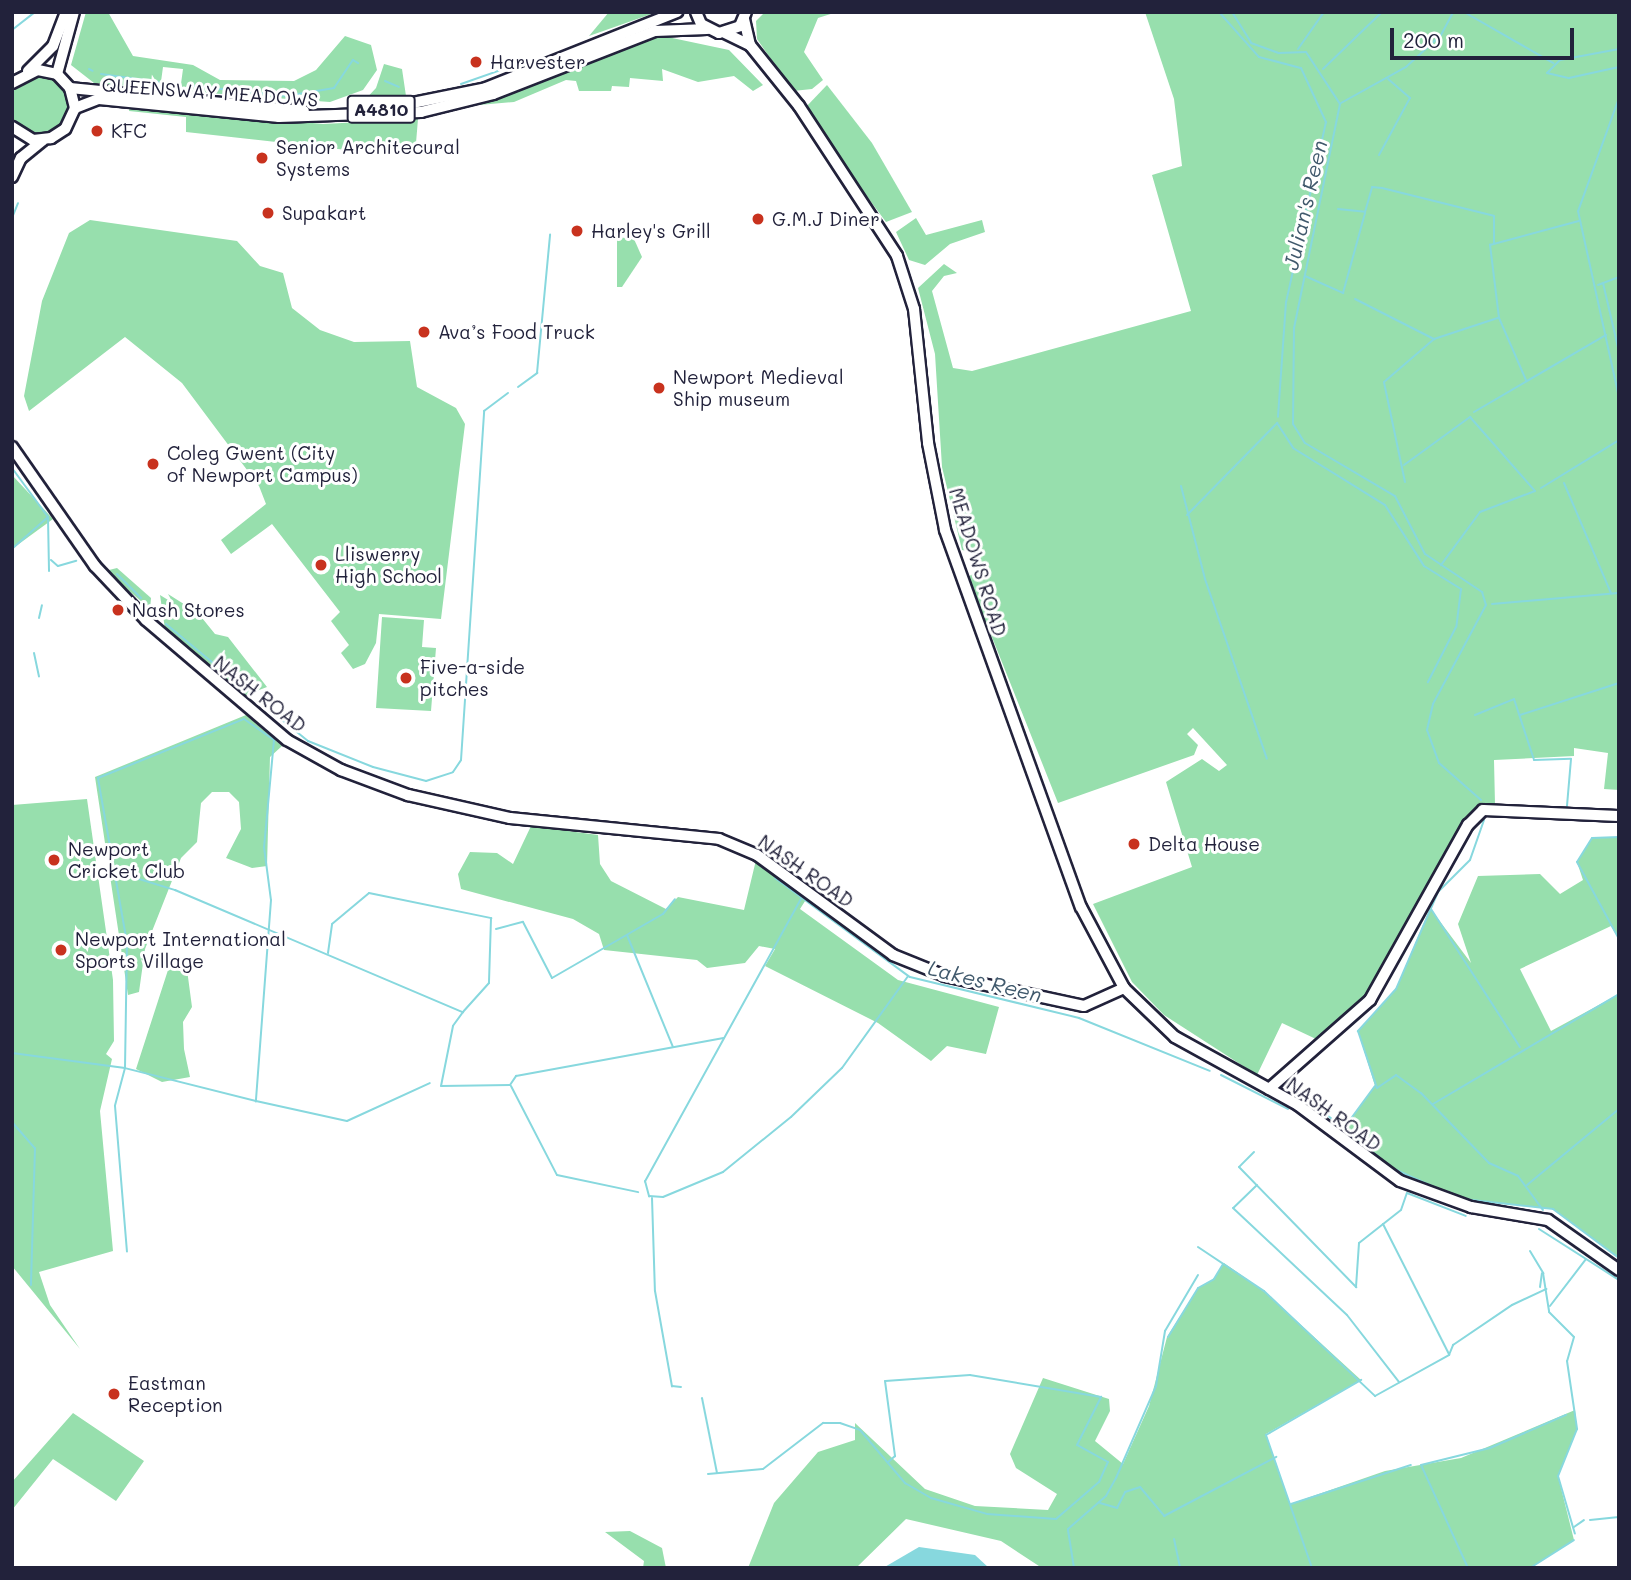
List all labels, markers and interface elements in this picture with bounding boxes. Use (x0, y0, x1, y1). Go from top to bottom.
scale bar (1393, 14, 1577, 58)
text: 200 m (1403, 26, 1464, 53)
place label: Harvester (490, 51, 586, 73)
marker: Harvester (468, 54, 484, 70)
street label: QUEENSWAY MEADOWS (101, 73, 319, 111)
road number: A4810 (346, 94, 416, 124)
place label: KFC (111, 120, 147, 142)
marker: KFC (89, 123, 105, 139)
place label: Senior Architecural Systems (276, 136, 460, 180)
water label: Julian's Reen (1278, 138, 1332, 272)
marker: Senior Architecural Systems (254, 150, 270, 166)
place label: Supakart (282, 202, 366, 224)
marker: Supakart (260, 205, 276, 221)
place label: G.M.J Diner (772, 208, 880, 230)
marker: G.M.J Diner (750, 211, 766, 227)
place label: Harley's Grill (591, 220, 711, 242)
marker: Harley's Grill (569, 223, 585, 239)
place label: Ava’s Food Truck (438, 321, 595, 343)
marker: Ava’s Food Truck (416, 324, 432, 340)
place label: Newport Medieval Ship museum (673, 366, 844, 410)
marker: Newport Medieval Ship museum (651, 380, 667, 396)
place label: Coleg Gwent (City of Newport Campus) (167, 442, 358, 486)
marker: Coleg Gwent (City of Newport Campus) (145, 456, 161, 472)
street label: MEADOWS ROAD (945, 485, 1011, 639)
place label: Lliswerry High School (335, 543, 442, 587)
marker: Lliswerry High School (313, 557, 329, 573)
place label: Nash Stores (132, 599, 245, 621)
marker: Nash Stores (110, 602, 126, 618)
street label: NASH ROAD (209, 651, 311, 737)
place label: Five-a-side pitches (420, 656, 525, 700)
marker: Five-a-side pitches (398, 670, 414, 686)
street label: NASH ROAD (754, 830, 858, 912)
place label: Delta House (1148, 833, 1260, 855)
marker: Delta House (1126, 836, 1142, 852)
place label: Newport Cricket Club (68, 838, 185, 882)
marker: Newport Cricket Club (46, 852, 62, 868)
place label: Newport International Sports Village (75, 928, 286, 972)
marker: Newport International Sports Village (53, 942, 69, 958)
water label: Lakes Reen (926, 955, 1044, 1007)
street label: NASH ROAD (1282, 1072, 1386, 1156)
place label: Eastman Reception (128, 1372, 223, 1416)
marker: Eastman Reception (106, 1386, 122, 1402)

